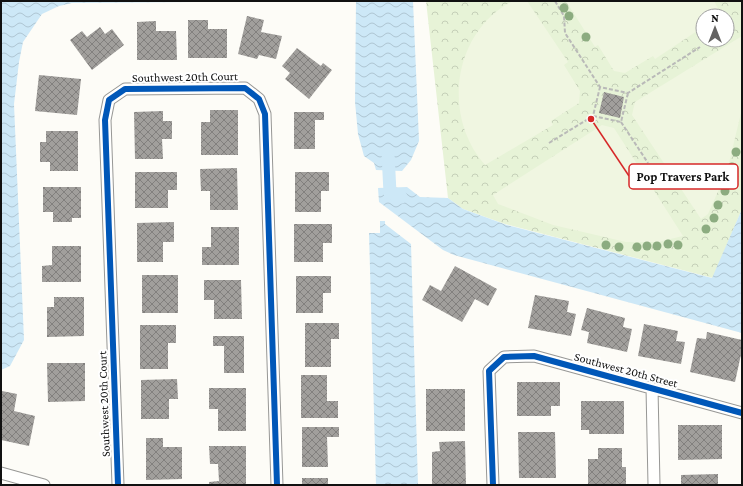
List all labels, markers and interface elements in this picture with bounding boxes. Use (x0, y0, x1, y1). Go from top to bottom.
north arrow (695, 8, 735, 48)
text: N (711, 12, 719, 24)
street label: Southwest 20th Court (132, 69, 239, 85)
callout: Pop Travers Park (629, 164, 738, 189)
text: Pop Travers Park (637, 169, 730, 184)
street label: Southwest 20th Street (573, 349, 680, 391)
street label: Southwest 20th Court (95, 350, 113, 457)

